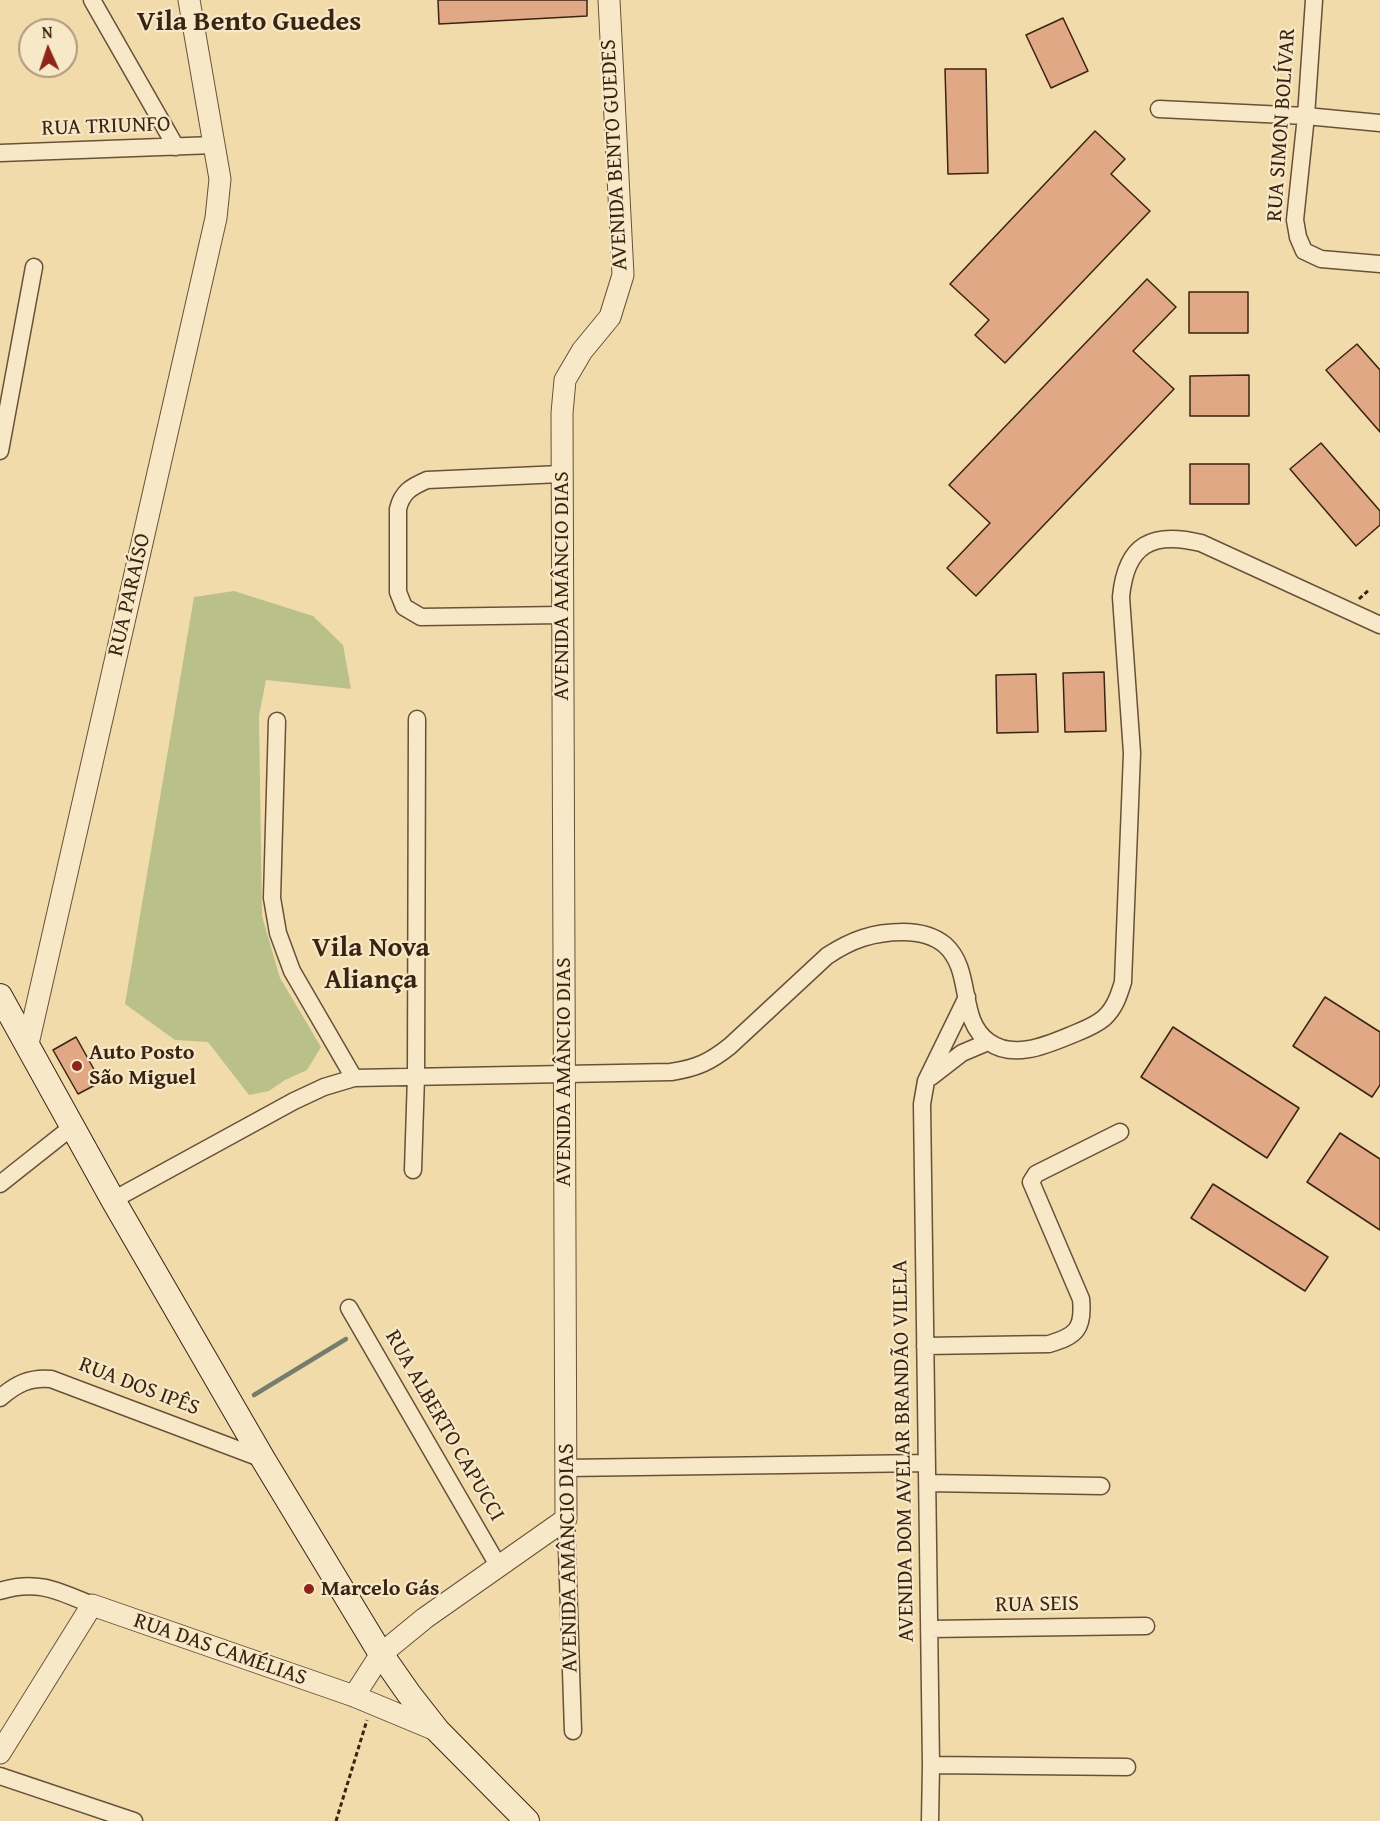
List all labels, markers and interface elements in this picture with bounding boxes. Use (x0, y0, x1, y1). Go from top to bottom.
district label: Vila Bento Guedes (137, 6, 361, 40)
north arrow (18, 18, 78, 78)
text: N (41, 20, 53, 44)
street label: RUA SIMON BOLÍVAR (1262, 27, 1302, 223)
street label: AVENIDA BENTO GUEDES (596, 39, 634, 271)
street label: RUA TRIUNFO (41, 112, 171, 142)
street label: AVENIDA AMÂNCIO DIAS (549, 471, 575, 701)
street label: RUA PARAÍSO (103, 531, 157, 659)
district label: Vila Nova Aliança (312, 932, 430, 998)
street label: AVENIDA AMÂNCIO DIAS (551, 957, 577, 1187)
place label: Auto Posto São Miguel (89, 1040, 196, 1092)
marker: Auto Posto São Miguel (70, 1059, 84, 1073)
street label: AVENIDA DOM AVELAR BRANDÃO VILELA (887, 1260, 921, 1642)
street label: RUA ALBERTO CAPUCCI (378, 1326, 510, 1526)
street label: RUA DOS IPÊS (75, 1352, 203, 1422)
street label: AVENIDA AMÂNCIO DIAS (554, 1443, 584, 1673)
place label: Marcelo Gás (321, 1576, 439, 1602)
marker: Marcelo Gás (302, 1582, 316, 1596)
street label: RUA SEIS (995, 1591, 1079, 1619)
street label: RUA DAS CAMÉLIAS (130, 1608, 310, 1692)

